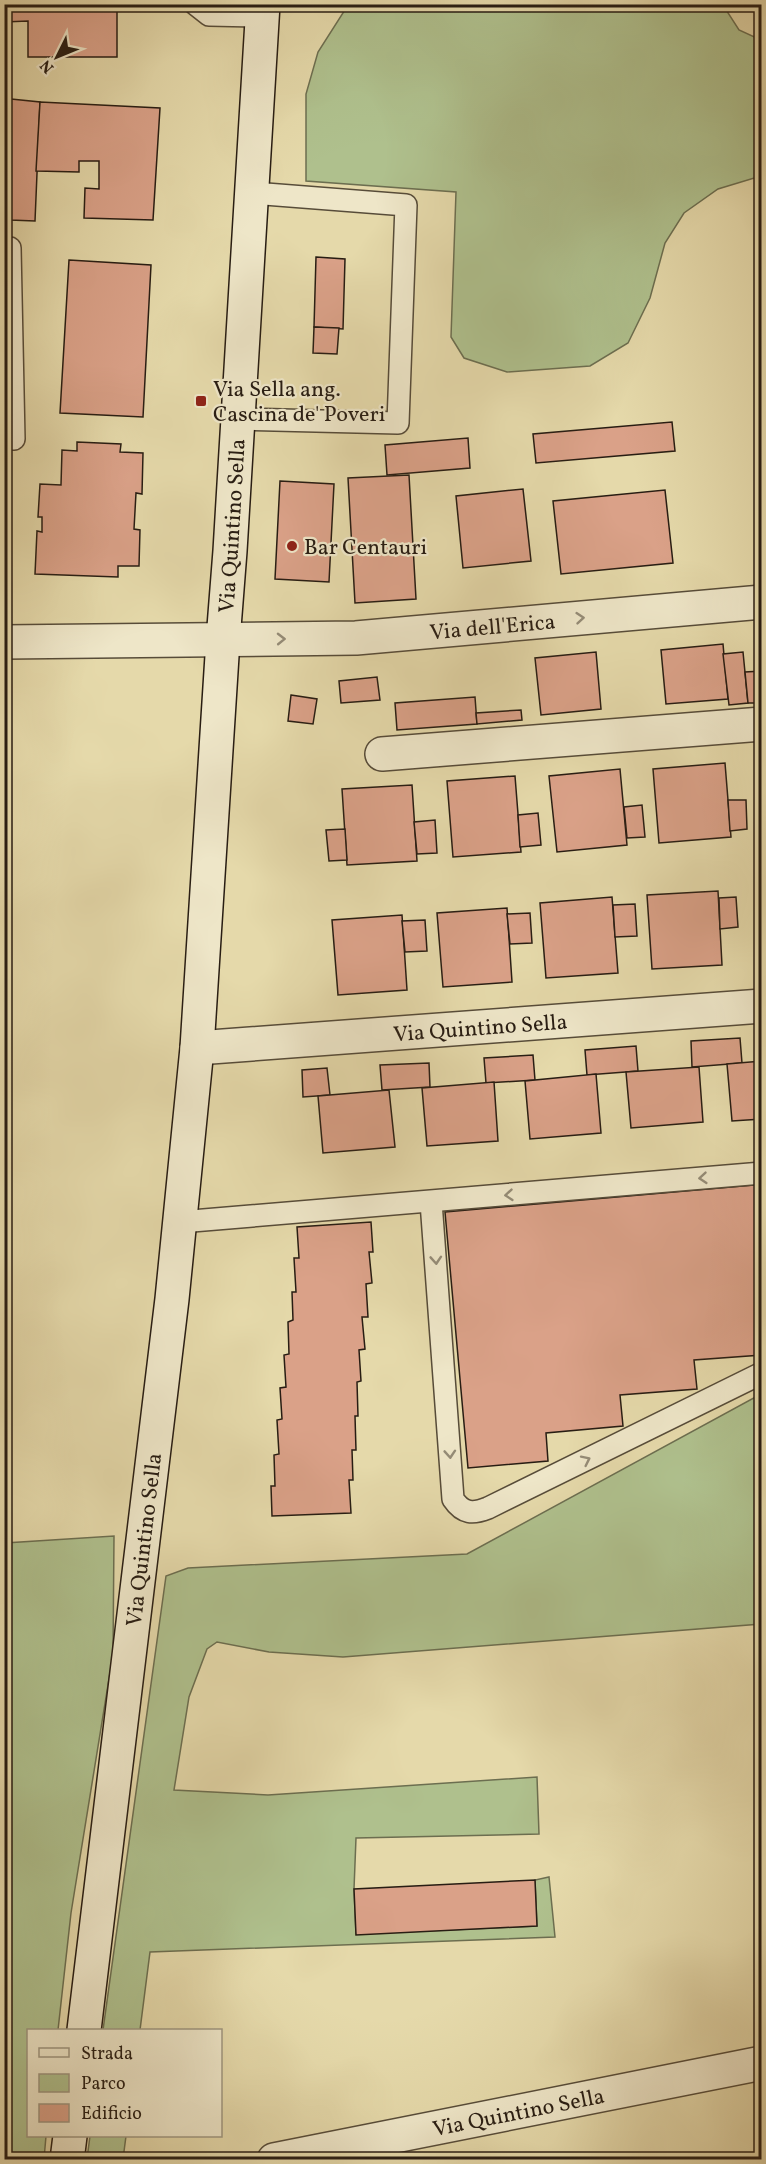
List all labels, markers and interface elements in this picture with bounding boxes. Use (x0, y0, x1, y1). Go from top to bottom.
north arrow (27, 27, 87, 87)
text: N (35, 54, 60, 78)
place label: Via Sella ang. Cascina de' Poveri (213, 375, 385, 431)
marker: Via Sella ang. Cascina de' Poveri (194, 394, 208, 408)
street label: Via Quintino Sella (212, 438, 255, 614)
place label: Bar Centauri (304, 533, 427, 564)
marker: Bar Centauri (285, 539, 299, 553)
street label: Via dell'Erica (429, 607, 557, 649)
one-way arrow (576, 612, 585, 625)
one-way arrow (277, 633, 286, 645)
street label: Via Quintino Sella (392, 1008, 569, 1051)
one-way arrow (699, 1171, 708, 1184)
one-way arrow (504, 1188, 513, 1201)
one-way arrow (429, 1255, 442, 1264)
one-way arrow (443, 1450, 456, 1459)
street label: Via Quintino Sella (120, 1451, 171, 1628)
one-way arrow (579, 1455, 590, 1467)
legend (27, 2029, 222, 2137)
text: Strada (81, 2042, 133, 2067)
text: Parco (81, 2072, 126, 2097)
street label: Via Quintino Sella (430, 2082, 607, 2146)
text: Edificio (81, 2102, 142, 2127)

